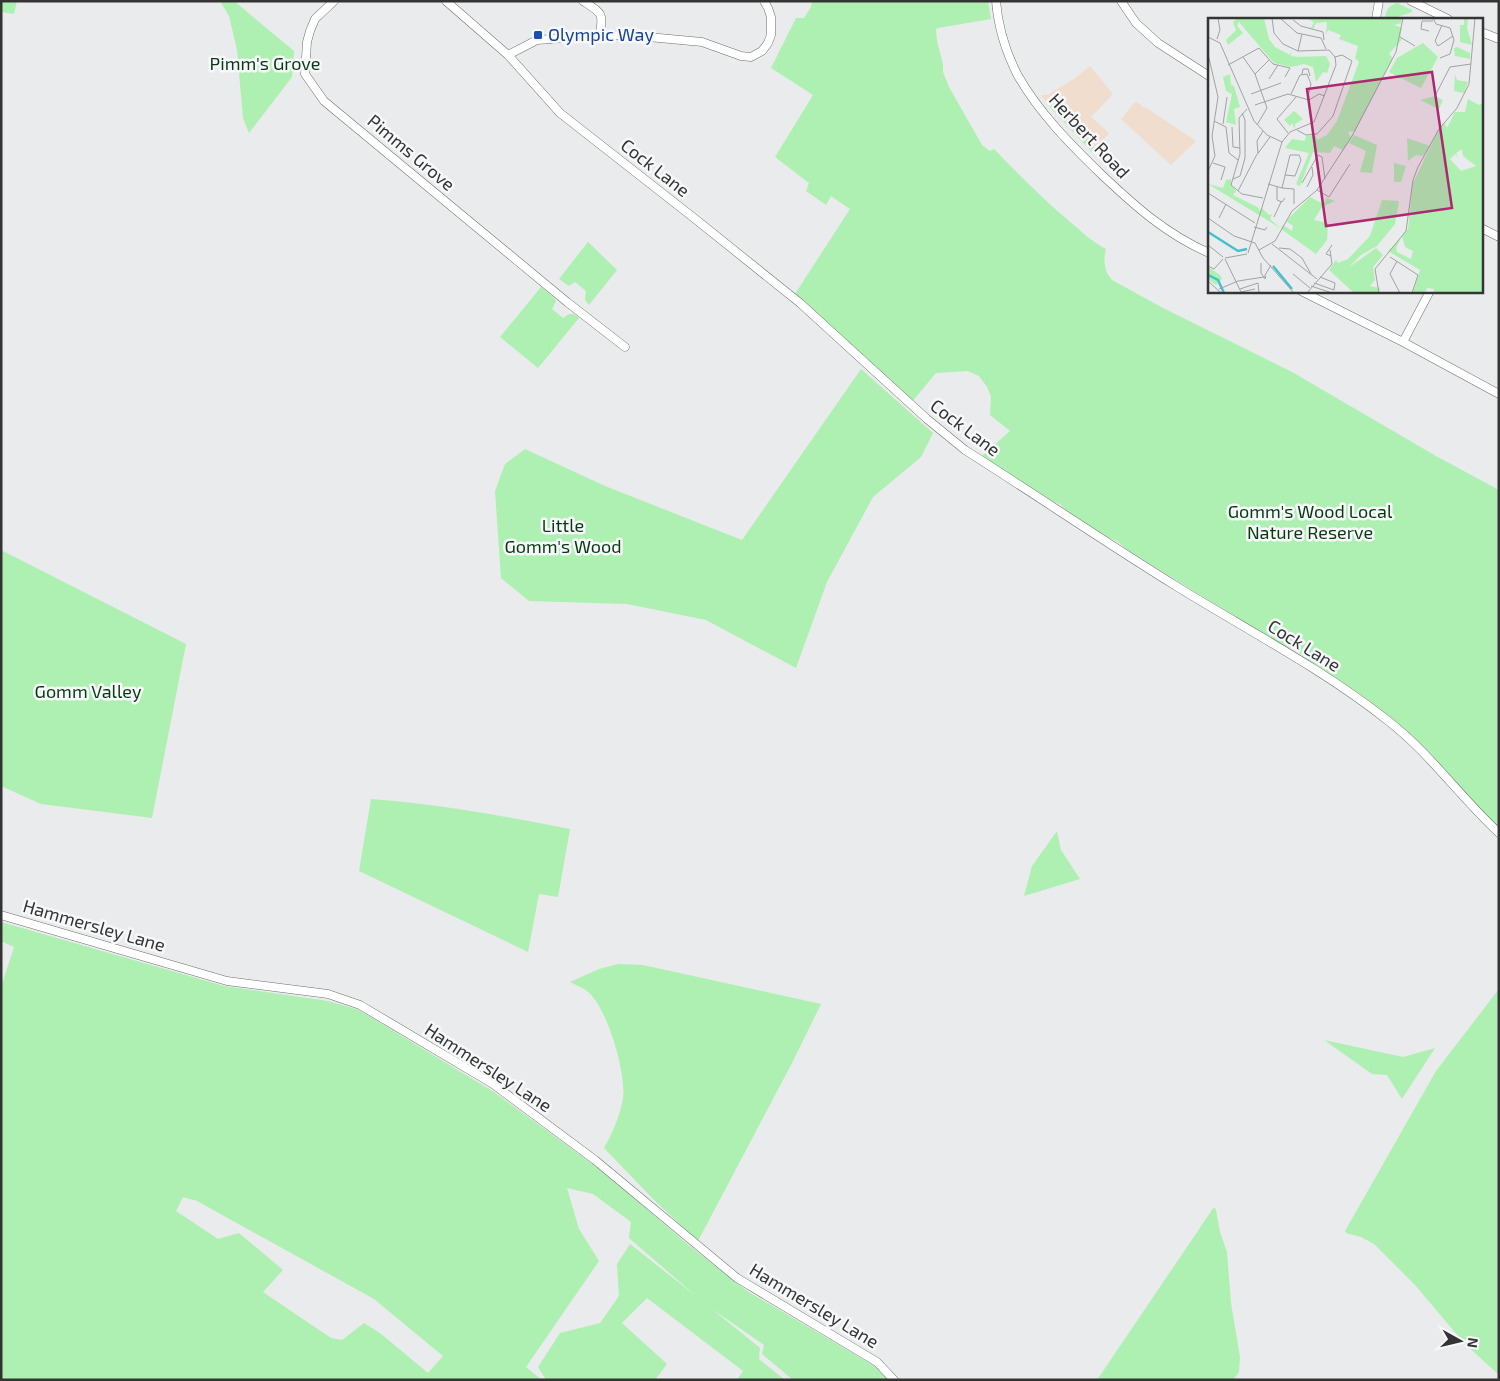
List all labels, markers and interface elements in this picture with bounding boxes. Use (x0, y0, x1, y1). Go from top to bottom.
inset map (1208, 18, 1482, 292)
place label: Olympic Way (548, 23, 654, 45)
marker: Olympic Way (532, 29, 544, 41)
park label: Pimm's Grove (210, 52, 320, 74)
street label: Herbert Road (1045, 88, 1135, 182)
street label: Pimms Grove (363, 109, 460, 195)
street label: Cock Lane (617, 133, 695, 201)
street label: Cock Lane (926, 394, 1005, 461)
park label: Gomm's Wood Local Nature Reserve (1228, 500, 1393, 543)
park label: Little Gomm's Wood (504, 514, 622, 557)
street label: Cock Lane (1264, 614, 1345, 676)
park label: Gomm Valley (35, 680, 142, 702)
street label: Hammersley Lane (21, 894, 168, 956)
street label: Hammersley Lane (421, 1018, 556, 1116)
street label: Hammersley Lane (746, 1258, 883, 1352)
north arrow (1435, 1316, 1485, 1366)
text: N (1464, 1337, 1482, 1349)

